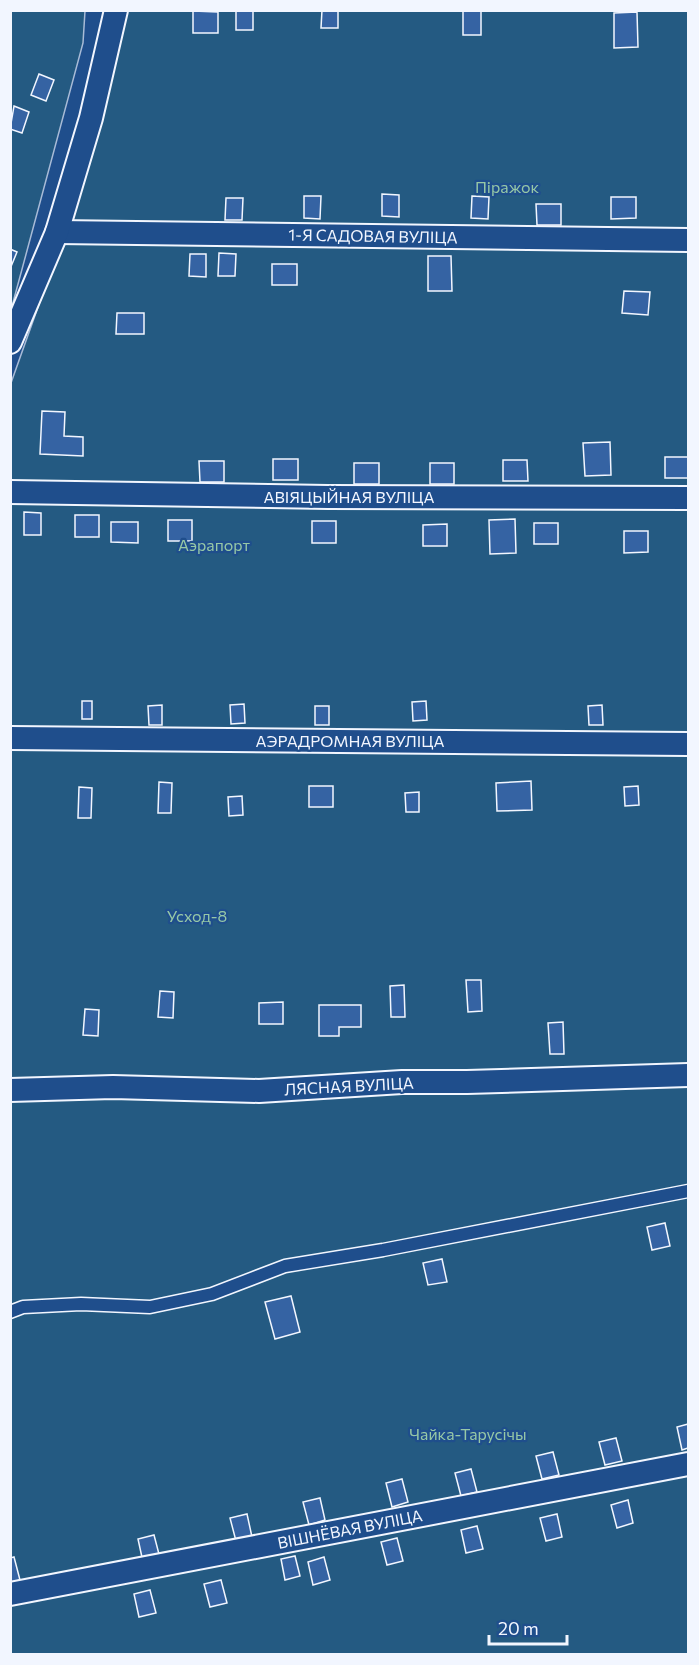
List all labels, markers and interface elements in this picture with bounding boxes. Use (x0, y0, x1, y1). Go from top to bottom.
park label: Піражок (475, 177, 540, 196)
street label: 1-Я САДОВАЯ ВУЛІЦА (288, 225, 458, 246)
street label: АВІЯЦЫЙНАЯ ВУЛІЦА (263, 487, 435, 506)
park label: Аэрапорт (178, 535, 251, 554)
street label: АЭРАДРОМНАЯ ВУЛІЦА (256, 731, 444, 750)
park label: Усход-8 (167, 906, 227, 925)
street label: ЛЯСНАЯ ВУЛІЦА (284, 1073, 414, 1098)
park label: Чайка-Тарусічы (409, 1424, 527, 1443)
street label: ВІШНЁВАЯ ВУЛІЦА (276, 1505, 424, 1552)
scale bar (489, 1608, 567, 1646)
text: 20 m (498, 1617, 539, 1639)

